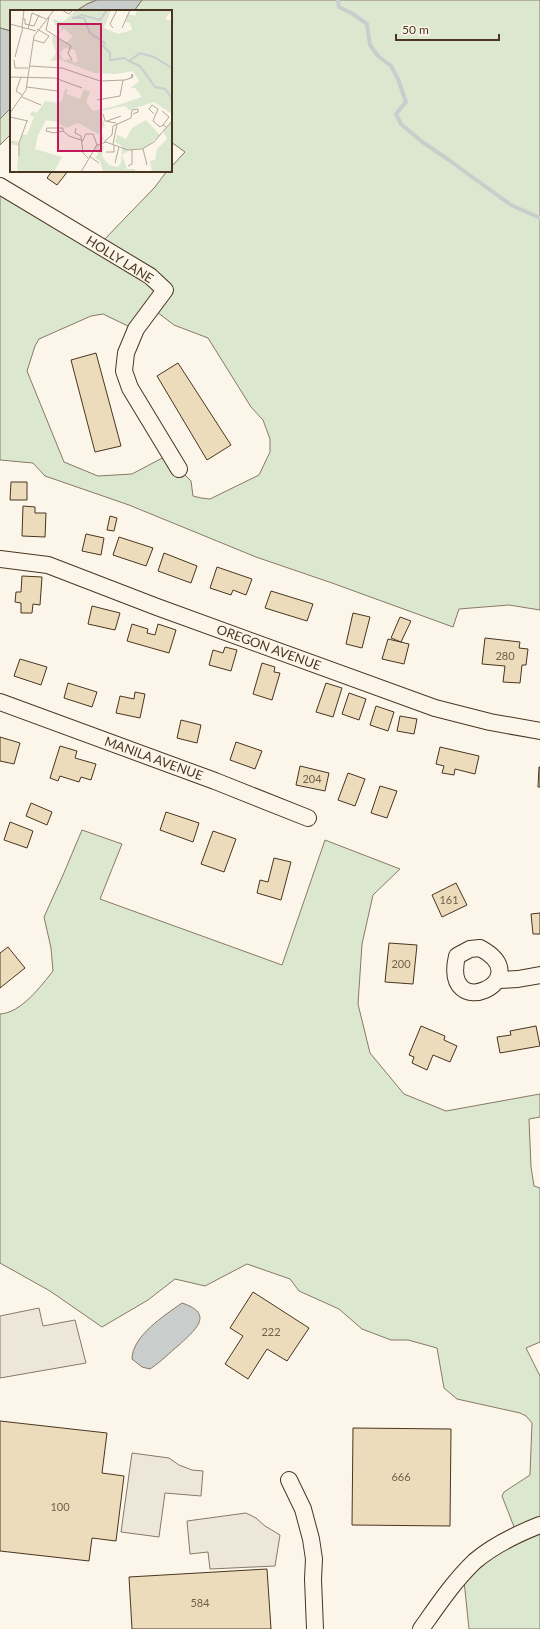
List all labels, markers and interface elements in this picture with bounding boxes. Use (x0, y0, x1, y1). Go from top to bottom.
inset map (10, 10, 172, 172)
scale bar (396, 16, 499, 42)
text: 50 m (402, 22, 429, 37)
street label: HOLLY LANE (83, 232, 157, 286)
street label: OREGON AVENUE (215, 621, 323, 673)
house number: 280 (495, 649, 515, 662)
street label: MANILA AVENUE (103, 733, 205, 783)
house number: 204 (302, 772, 322, 785)
house number: 161 (439, 893, 459, 906)
house number: 200 (391, 957, 411, 970)
house number: 222 (261, 1325, 281, 1338)
house number: 666 (391, 1470, 411, 1483)
house number: 100 (50, 1500, 70, 1513)
house number: 584 (190, 1596, 210, 1609)

